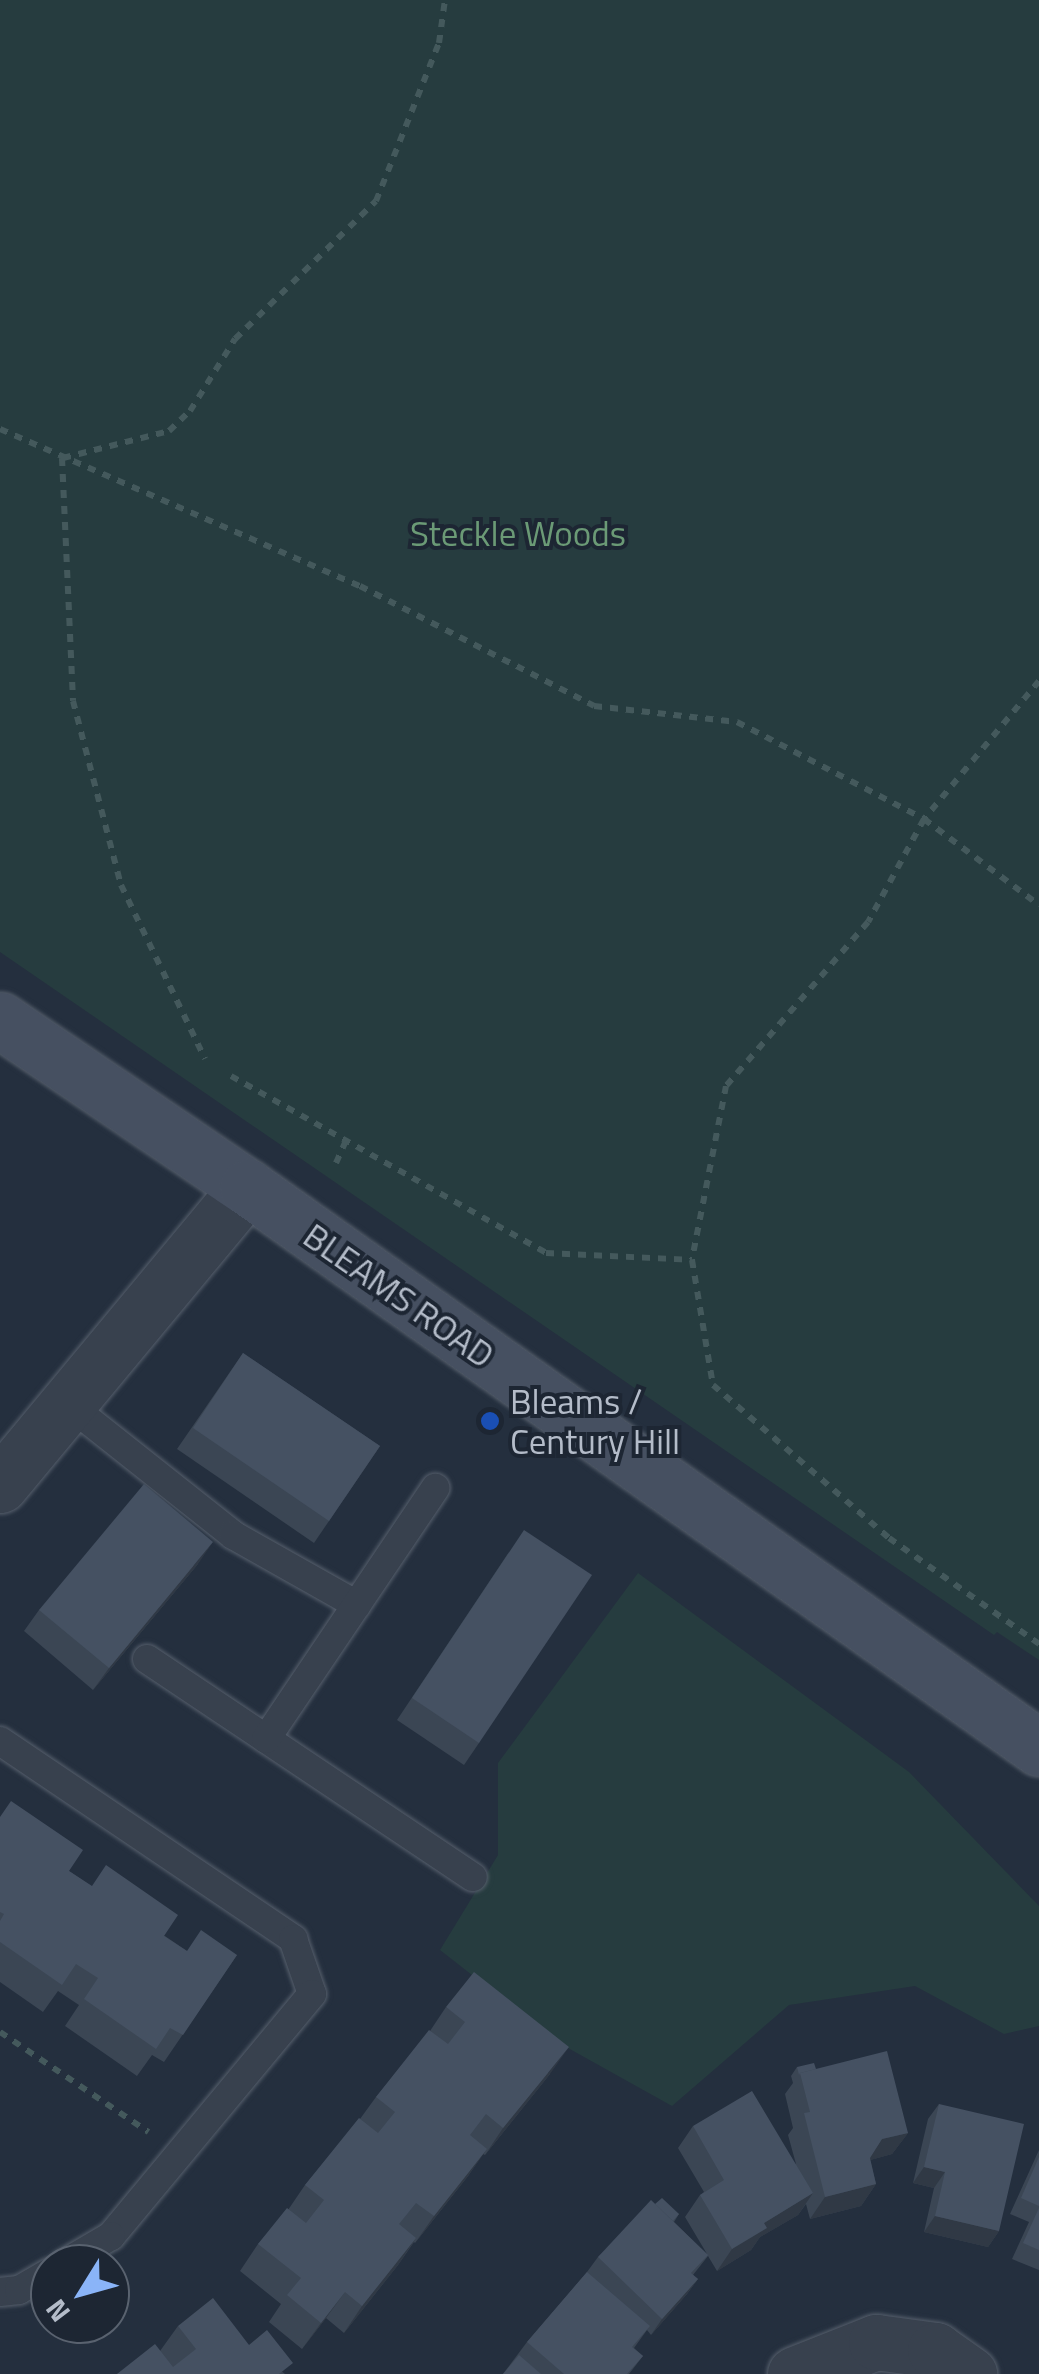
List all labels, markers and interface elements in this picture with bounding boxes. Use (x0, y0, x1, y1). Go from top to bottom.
park label: Steckle Woods (410, 512, 626, 554)
street label: BLEAMS ROAD (296, 1214, 502, 1376)
place label: Bleams / Century Hill (510, 1380, 680, 1462)
marker: Bleams / Century Hill (479, 1410, 501, 1432)
north arrow (30, 2244, 130, 2344)
text: N (34, 2290, 80, 2332)

